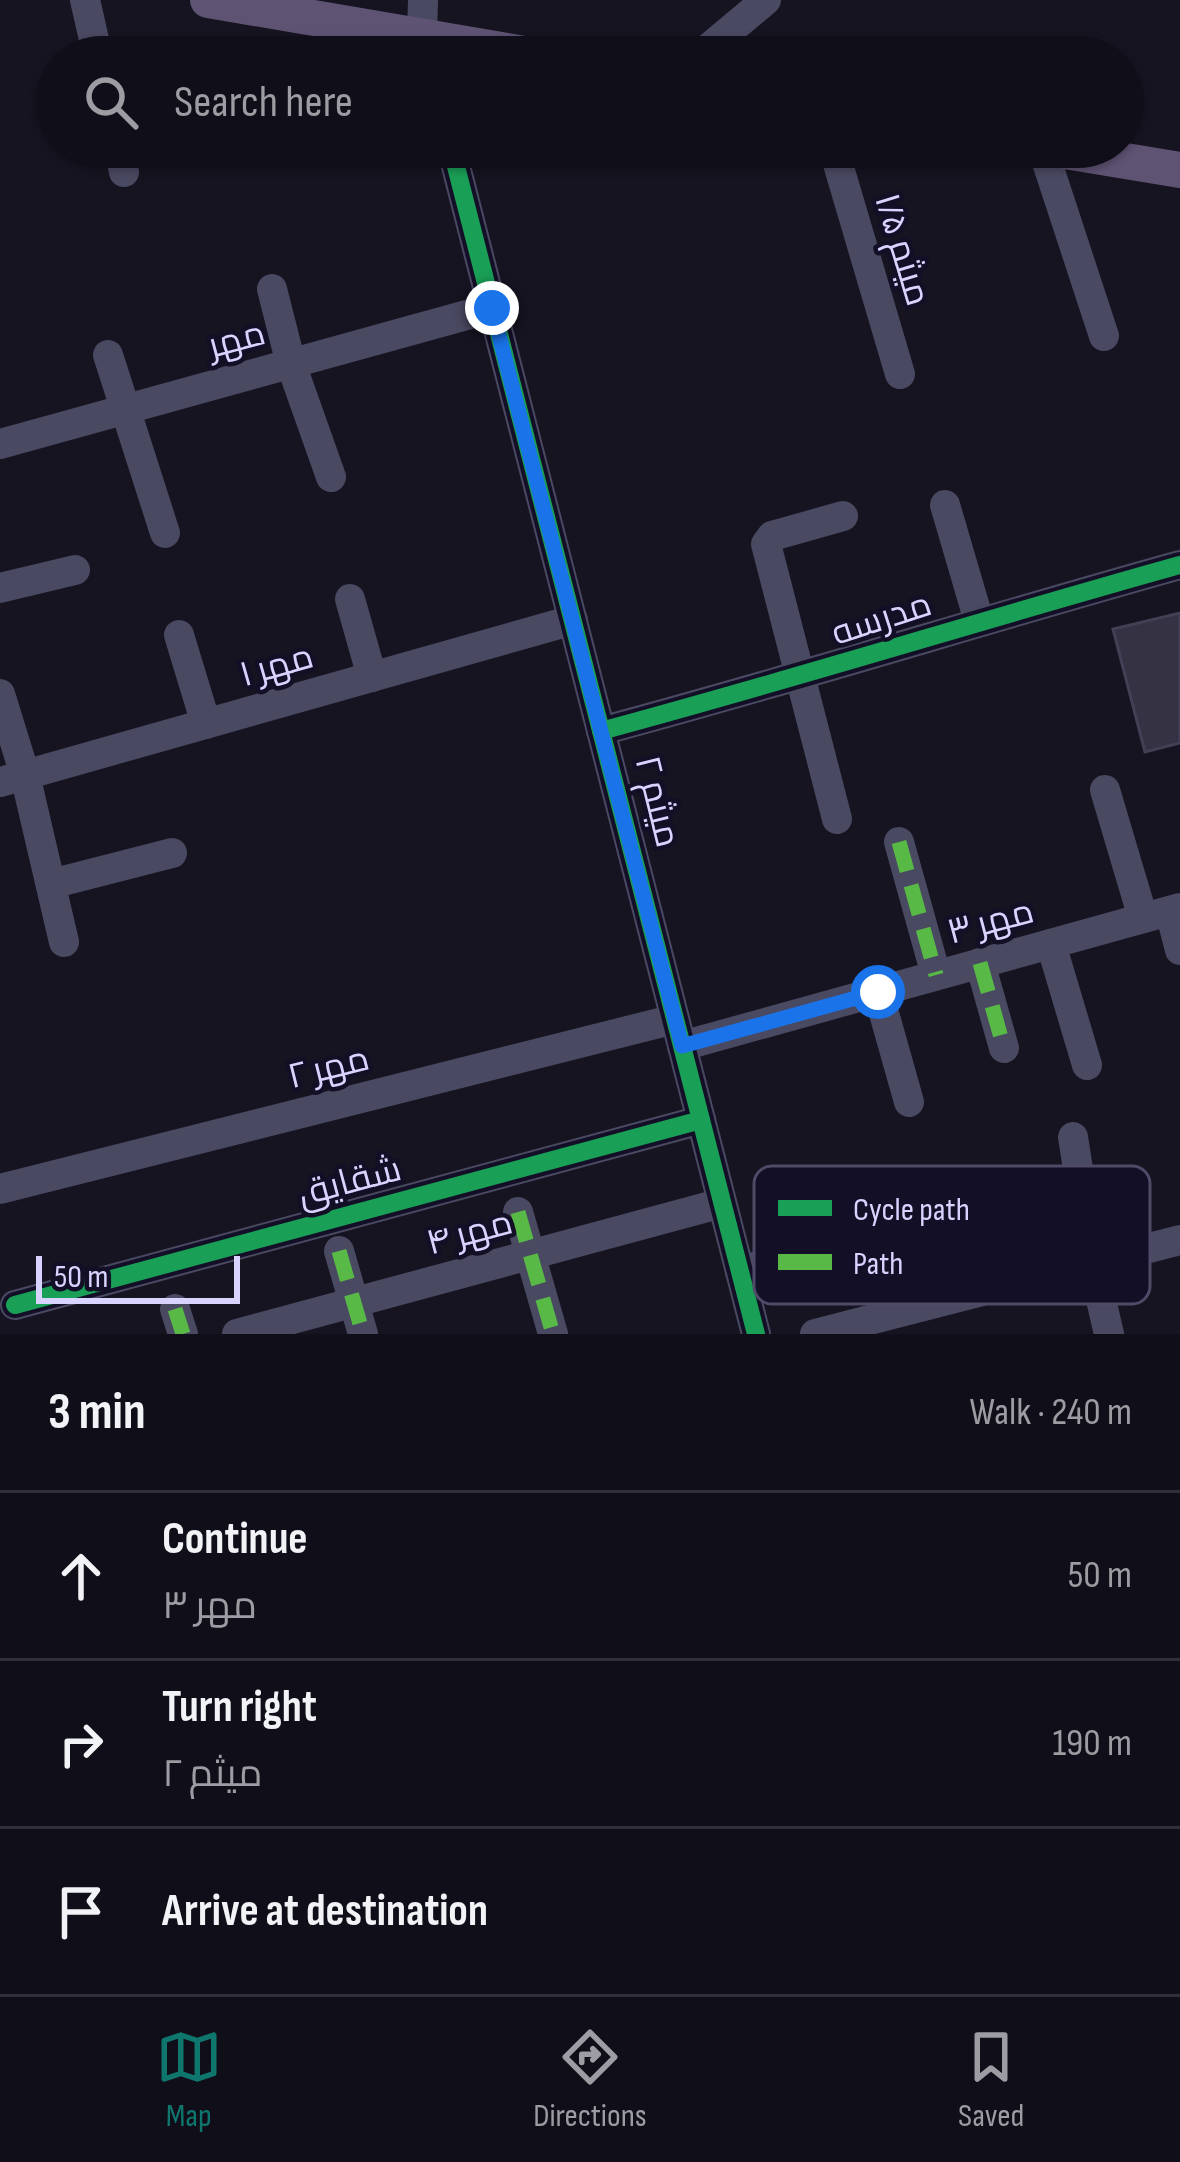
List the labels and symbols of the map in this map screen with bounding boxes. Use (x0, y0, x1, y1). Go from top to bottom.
street label: میثم ۱/۵ (863, 188, 939, 311)
route end (465, 281, 519, 335)
street label: مهر (201, 312, 270, 369)
street label: مدرسه (826, 583, 937, 656)
street label: مهر ۱ (235, 635, 318, 697)
street label: میثم ۲ (624, 751, 689, 852)
street label: مهر ۳ (943, 890, 1039, 955)
route start (851, 965, 905, 1019)
street label: مهر ۲ (283, 1038, 374, 1099)
street label: شقایق (293, 1148, 406, 1217)
legend (754, 1166, 1150, 1304)
text: Cycle path (853, 1190, 970, 1230)
street label: مهر ۴ (422, 1201, 517, 1265)
text: Path (853, 1244, 903, 1284)
scale bar (36, 1250, 240, 1303)

